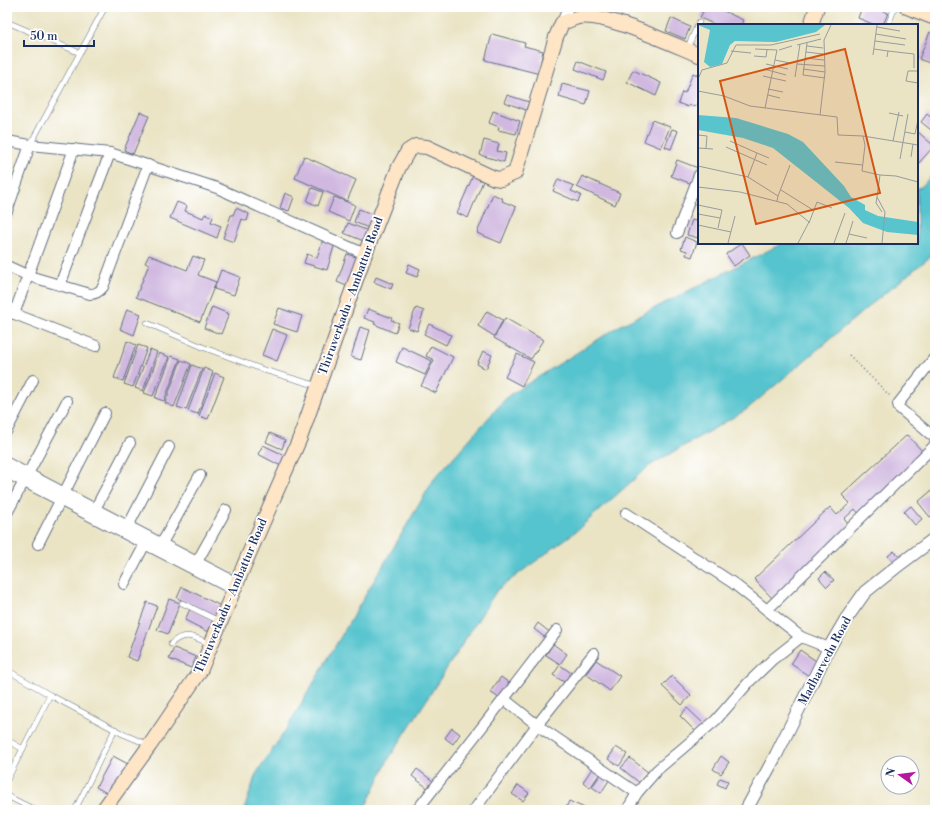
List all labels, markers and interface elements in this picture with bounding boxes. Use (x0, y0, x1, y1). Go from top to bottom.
scale bar (24, 22, 94, 48)
inset map (698, 24, 918, 244)
text: 50 m (30, 29, 58, 44)
street label: Thiruverkadu - Ambattur Road (315, 215, 387, 377)
street label: Thiruverkadu - Ambattur Road (191, 516, 271, 676)
street label: Madharvedu Road (795, 614, 855, 708)
north arrow (880, 755, 920, 795)
text: N (883, 767, 899, 779)

